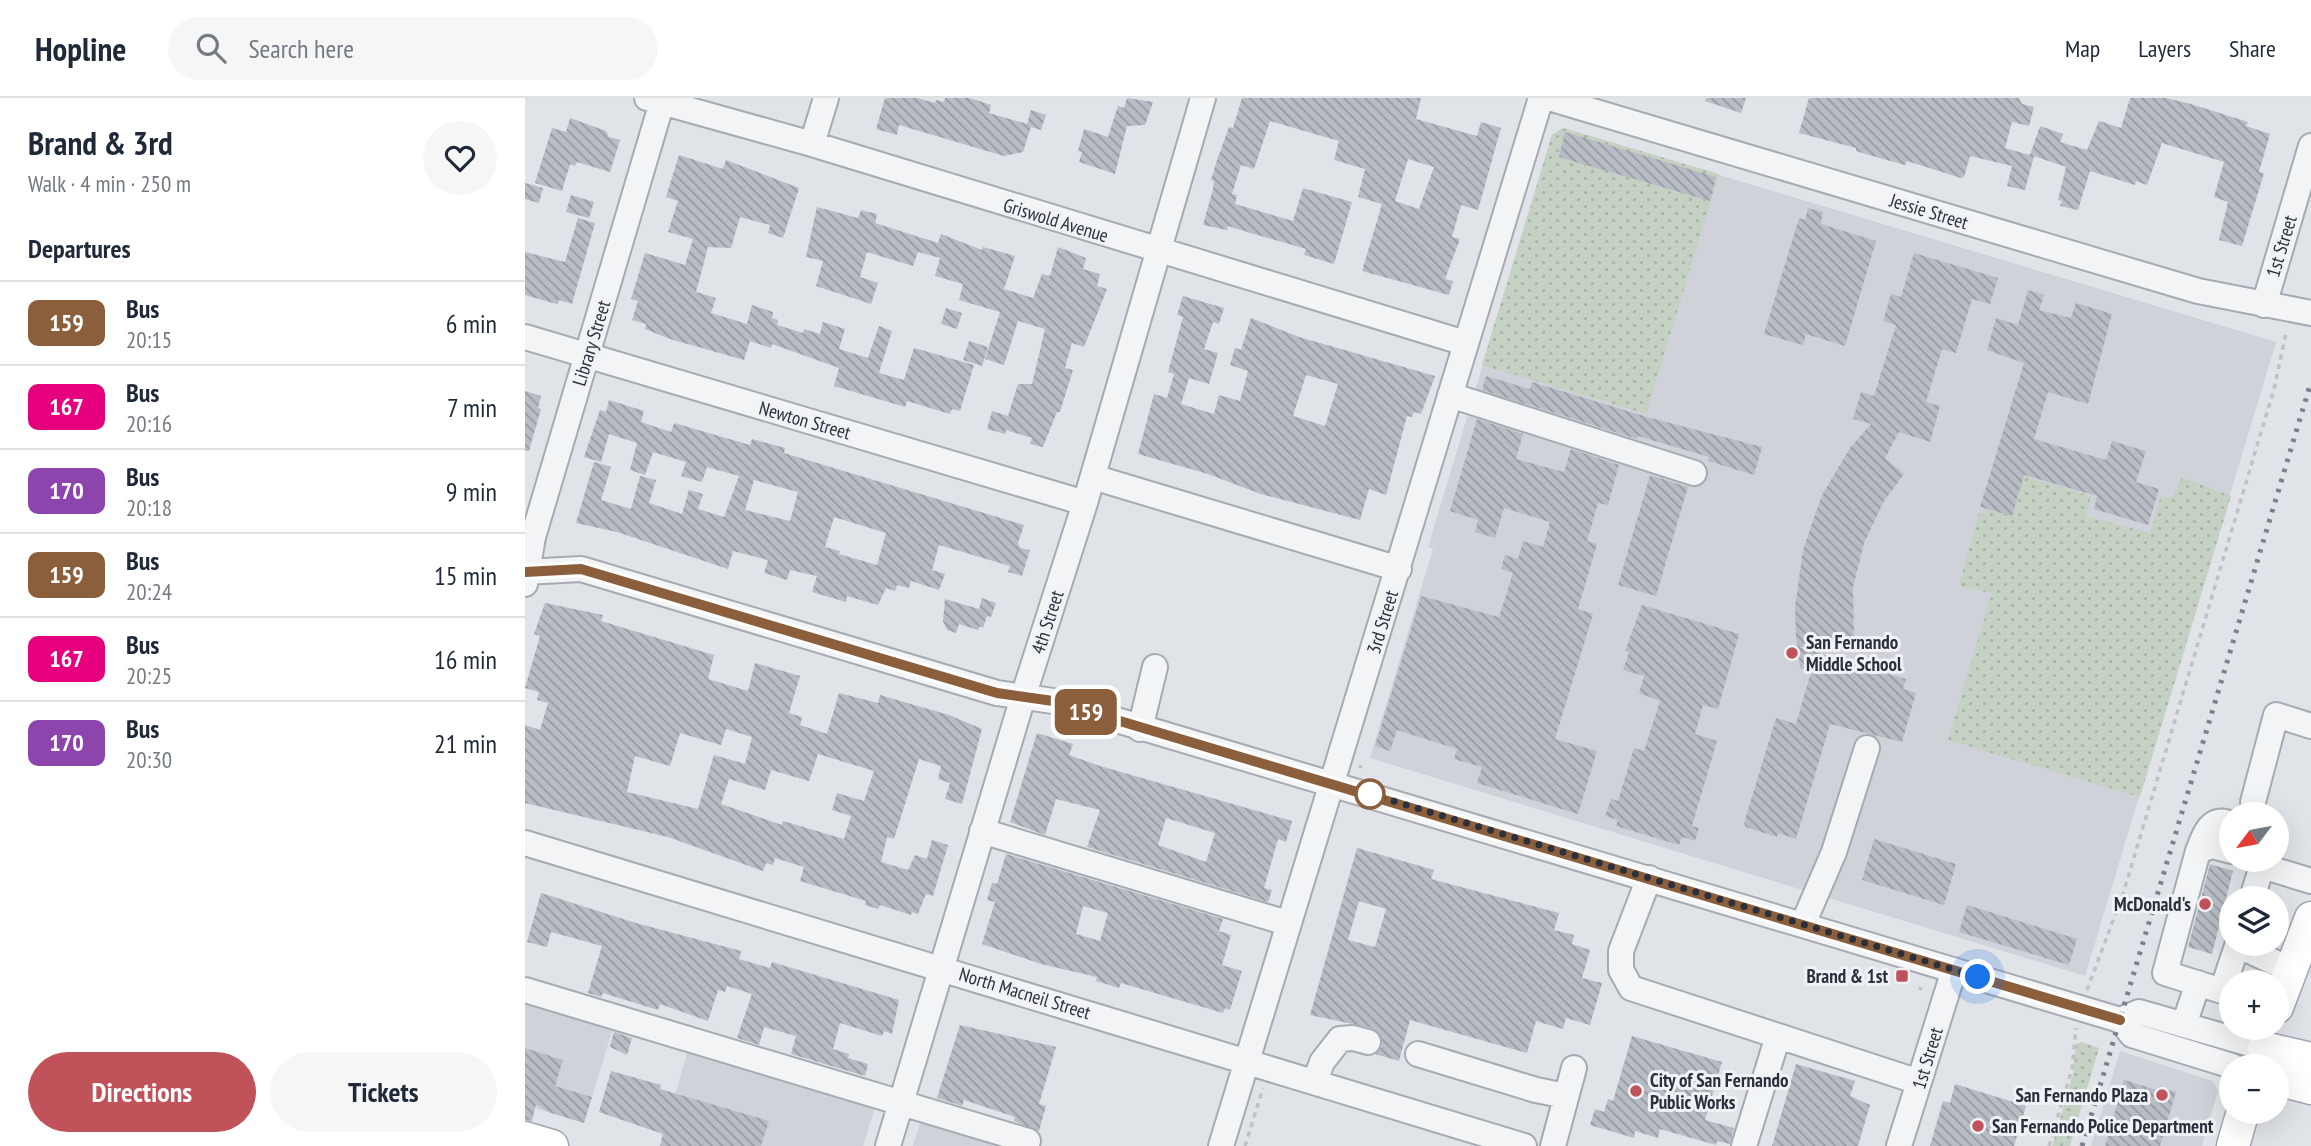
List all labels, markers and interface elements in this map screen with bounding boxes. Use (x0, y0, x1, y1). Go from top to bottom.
search box (168, 17, 658, 80)
text: Hopline (35, 27, 126, 70)
icon: search (192, 29, 230, 67)
text: Search here (248, 32, 354, 65)
text: Map (2065, 33, 2100, 64)
text: Layers (2138, 33, 2191, 64)
text: Share (2229, 33, 2276, 64)
text: Brand & 3rd (28, 121, 173, 164)
button: heart (423, 121, 497, 195)
text: Walk · 4 min · 250 m (28, 169, 191, 198)
street label: Jessie Street (1886, 187, 1972, 234)
street label: Griswold Avenue (1001, 193, 1112, 247)
street label: 1st Street (2260, 211, 2302, 280)
text: Departures (28, 232, 131, 265)
text: Bus (126, 292, 159, 325)
street label: Library Street (567, 297, 616, 389)
text: 159 (49, 307, 84, 338)
text: 6 min (446, 307, 497, 340)
text: 20:15 (126, 325, 172, 354)
text: Bus (126, 376, 159, 409)
text: 167 (49, 391, 84, 422)
text: 7 min (447, 391, 497, 424)
street label: Newton Street (756, 395, 854, 445)
text: 20:16 (126, 409, 172, 438)
text: Bus (126, 460, 159, 493)
text: 170 (49, 475, 84, 506)
text: 9 min (446, 475, 497, 508)
text: 20:18 (126, 493, 172, 522)
text: Bus (126, 544, 159, 577)
text: 159 (49, 559, 84, 590)
text: 15 min (434, 559, 497, 592)
text: 20:24 (126, 577, 172, 606)
street label: 4th Street (1025, 586, 1069, 657)
street label: 3rd Street (1361, 587, 1403, 657)
text: Bus (126, 628, 159, 661)
place label: San Fernando Middle School (1806, 630, 1902, 676)
text: 167 (49, 643, 84, 674)
text: 16 min (434, 643, 497, 676)
marker: San Fernando Middle School (1784, 645, 1800, 661)
text: 20:25 (126, 661, 172, 690)
line badge: 159 (1046, 689, 1126, 735)
text: 159 (1069, 696, 1103, 727)
text: Bus (126, 712, 159, 745)
text: 170 (49, 727, 84, 758)
text: 21 min (434, 727, 497, 760)
text: 20:30 (126, 745, 172, 774)
unlabelled marker (1355, 779, 1385, 809)
north arrow (2219, 802, 2289, 872)
map controls (2219, 802, 2289, 1124)
button: layers (2219, 886, 2289, 956)
place label: McDonald's (2114, 892, 2191, 916)
marker: McDonald's (2197, 896, 2213, 912)
your location (1960, 959, 1995, 994)
street label: North Macneil Street (956, 962, 1094, 1025)
place label: Brand & 1st (1806, 964, 1888, 988)
marker: Brand & 1st (1894, 968, 1910, 984)
button: + (2219, 970, 2289, 1040)
street label: 1st Street (1906, 1023, 1948, 1092)
button: Directions (28, 1052, 256, 1132)
button: Tickets (270, 1052, 497, 1132)
button: − (2219, 1054, 2289, 1124)
place label: City of San Fernando Public Works (1650, 1068, 1788, 1114)
marker: City of San Fernando Public Works (1628, 1083, 1644, 1099)
place label: San Fernando Plaza (2015, 1083, 2148, 1107)
marker: San Fernando Plaza (2154, 1087, 2170, 1103)
place label: San Fernando Police Department (1992, 1114, 2214, 1138)
marker: San Fernando Police Department (1970, 1118, 1986, 1134)

